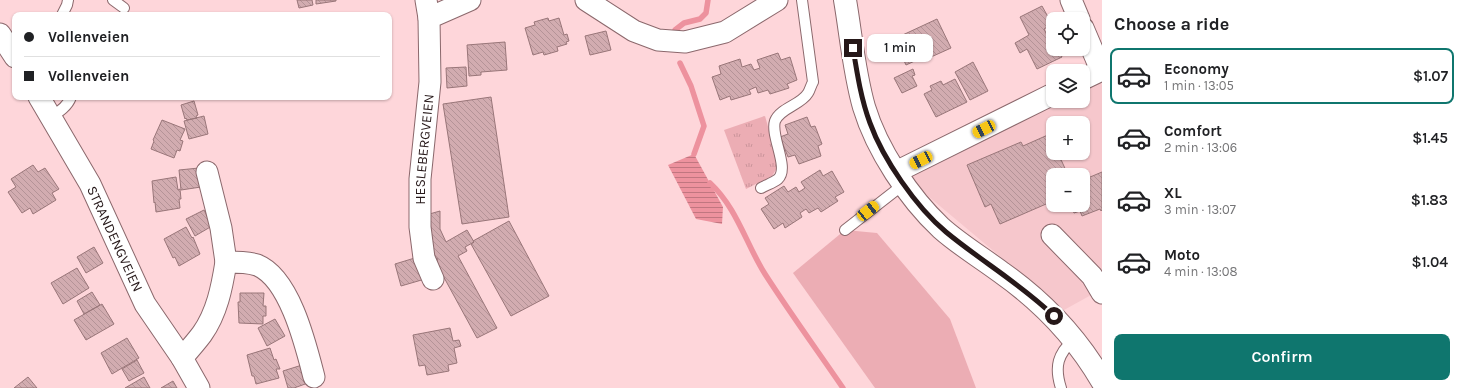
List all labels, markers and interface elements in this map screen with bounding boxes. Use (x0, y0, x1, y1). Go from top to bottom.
map controls (1046, 12, 1090, 212)
button: locate (1046, 12, 1090, 56)
text: Choose a ride (1114, 13, 1229, 35)
text: Vollenveien (48, 28, 129, 46)
callout: 1 min (867, 34, 933, 62)
route end (844, 39, 862, 57)
text: 1 min (884, 40, 916, 55)
icon: car (1116, 58, 1152, 94)
text: Economy (1164, 60, 1229, 78)
button: layers (1046, 64, 1090, 108)
text: Vollenveien (48, 67, 129, 85)
text: $1.07 (1413, 67, 1448, 85)
text: 1 min · 13:05 (1164, 78, 1234, 93)
street label: HESLEBERGVEIEN (412, 93, 438, 205)
button: + (1046, 116, 1090, 160)
car (971, 118, 997, 140)
icon: car (1116, 120, 1152, 156)
text: Comfort (1164, 122, 1222, 140)
text: $1.45 (1412, 129, 1448, 147)
text: 2 min · 13:06 (1164, 140, 1237, 155)
car (908, 149, 934, 171)
button: − (1046, 168, 1090, 212)
icon: car (1116, 182, 1152, 218)
street label: STRANDENGVEIEN (83, 183, 146, 294)
text: XL (1164, 184, 1182, 202)
text: $1.83 (1411, 191, 1448, 209)
car (855, 199, 881, 223)
text: 3 min · 13:07 (1164, 202, 1236, 217)
icon: car (1116, 244, 1152, 280)
text: Moto (1164, 246, 1200, 264)
text: $1.04 (1411, 253, 1448, 271)
text: 4 min · 13:08 (1164, 264, 1237, 279)
route start (1045, 307, 1063, 325)
button: Confirm (1114, 334, 1450, 380)

